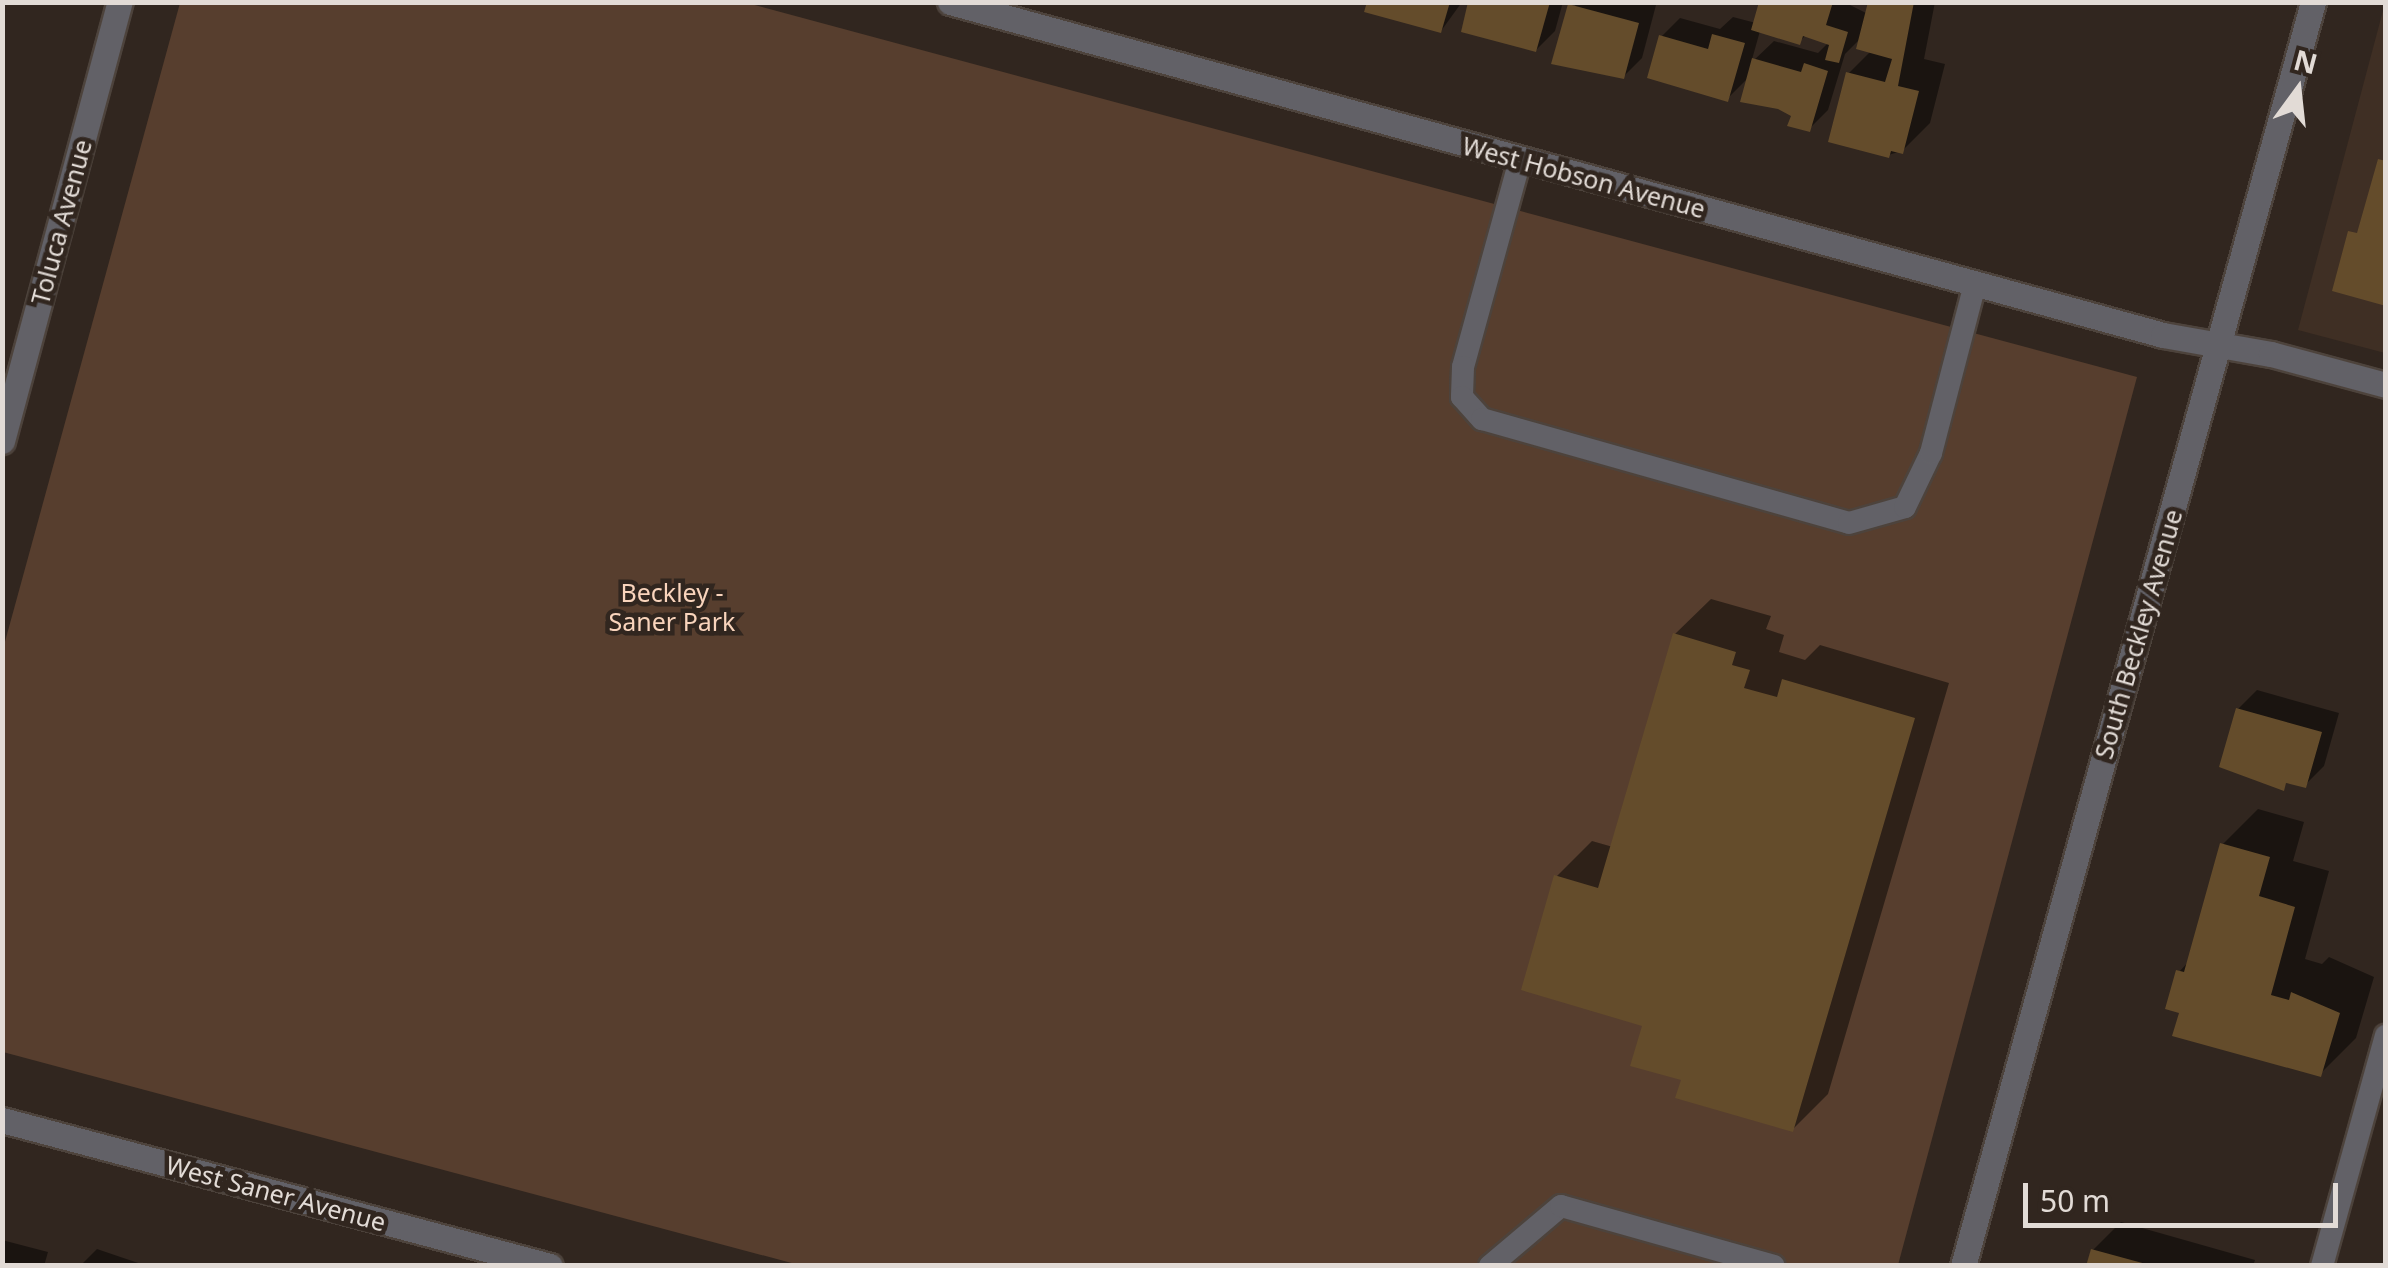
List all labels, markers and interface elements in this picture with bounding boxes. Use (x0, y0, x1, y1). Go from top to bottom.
north arrow (2248, 40, 2348, 140)
text: N (2290, 40, 2322, 82)
street label: West Hobson Avenue (1459, 130, 1709, 224)
street label: Toluca Avenue (25, 136, 97, 308)
street label: South Beckley Avenue (2088, 506, 2188, 762)
park label: Beckley - Saner Park (609, 578, 735, 637)
street label: West Saner Avenue (163, 1149, 389, 1237)
scale bar (2028, 1163, 2343, 1225)
text: 50 m (2040, 1180, 2110, 1221)

